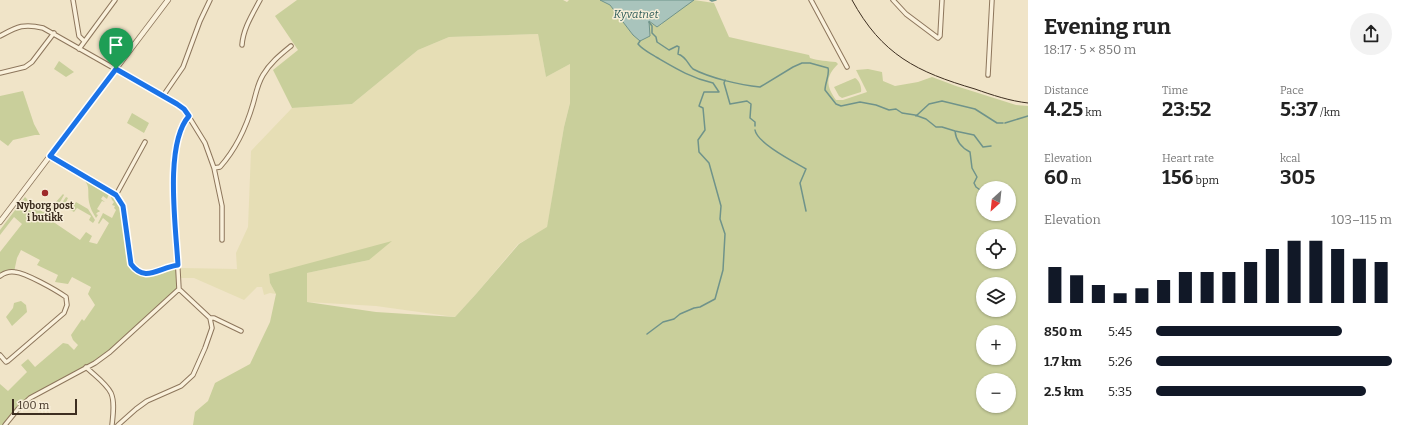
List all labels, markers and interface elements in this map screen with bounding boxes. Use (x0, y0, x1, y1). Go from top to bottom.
water label: Kyvatnet (614, 8, 659, 21)
text: Evening run (1044, 13, 1171, 40)
button: share (1350, 13, 1392, 55)
pin (99, 28, 133, 69)
icon: arrive (105, 34, 127, 56)
text: 18:17 · 5 × 850 m (1044, 42, 1136, 57)
text: Distance (1044, 84, 1089, 97)
text: Time (1162, 84, 1188, 97)
text: Pace (1280, 84, 1304, 97)
text: 4.25 (1044, 97, 1083, 121)
text: 23:52 (1162, 97, 1211, 121)
text: 5:37 (1280, 97, 1318, 121)
text: km (1083, 106, 1102, 119)
text: /km (1318, 106, 1340, 119)
text: Elevation (1044, 152, 1092, 165)
text: Heart rate (1162, 152, 1214, 165)
text: kcal (1280, 152, 1300, 165)
text: 60 (1044, 165, 1069, 189)
text: 156 (1162, 165, 1193, 189)
text: 305 (1280, 165, 1315, 189)
text: m (1069, 174, 1081, 187)
text: bpm (1193, 174, 1219, 187)
north arrow (976, 181, 1016, 221)
map controls (976, 181, 1016, 413)
marker: Nyborg post i butikk (40, 188, 50, 198)
place label: Nyborg post i butikk (16, 200, 74, 224)
text: Elevation (1044, 212, 1101, 227)
text: 103–115 m (1331, 212, 1392, 227)
button: locate (976, 229, 1016, 269)
button: layers (976, 277, 1016, 317)
text: 850 m (1044, 324, 1082, 339)
text: 5:45 (1108, 324, 1132, 339)
button: + (976, 325, 1016, 365)
text: 1.7 km (1044, 354, 1081, 369)
text: 5:26 (1108, 354, 1132, 369)
button: − (976, 373, 1016, 413)
text: 2.5 km (1044, 384, 1084, 399)
text: 5:35 (1108, 384, 1132, 399)
scale bar (12, 397, 77, 416)
text: 100 m (18, 399, 49, 412)

